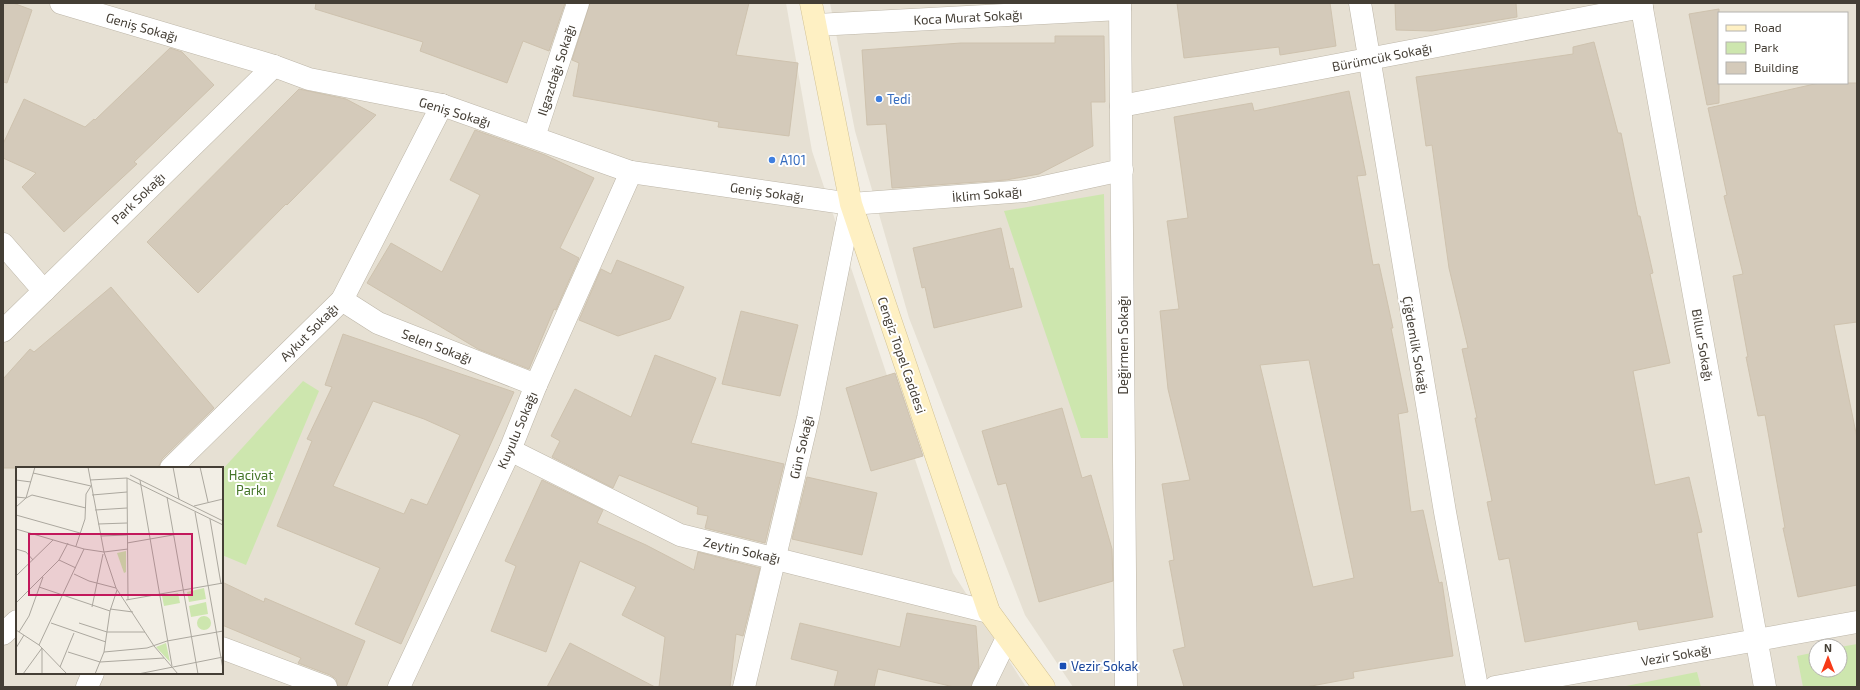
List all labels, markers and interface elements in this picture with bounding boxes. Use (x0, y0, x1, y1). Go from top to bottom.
street label: Koca Murat Sokağı (913, 6, 1023, 28)
street label: Geniş Sokağı (104, 9, 180, 46)
legend (1718, 12, 1848, 84)
text: Road (1754, 20, 1782, 34)
street label: Ilgazdağı Sokağı (534, 22, 578, 118)
street label: Bürümcük Sokağı (1331, 39, 1433, 75)
text: Park (1754, 40, 1779, 54)
text: Building (1754, 60, 1799, 74)
place label: Tedi (887, 91, 911, 107)
street label: Geniş Sokağı (417, 93, 493, 131)
marker: Tedi (874, 94, 884, 104)
place label: A101 (780, 152, 806, 168)
marker: A101 (767, 155, 777, 165)
street label: Park Sokağı (108, 169, 168, 227)
street label: Geniş Sokağı (729, 179, 805, 206)
street label: İklim Sokağı (951, 183, 1023, 205)
street label: Cengiz Topel Caddesi (875, 295, 929, 415)
street label: Değirmen Sokağı (1115, 295, 1131, 395)
street label: Çiğdemlik Sokağı (1399, 295, 1432, 395)
street label: Aykut Sokağı (277, 300, 341, 364)
street label: Billur Sokağı (1689, 308, 1717, 382)
street label: Selen Sokağı (399, 325, 475, 367)
street label: Kuyulu Sokağı (494, 389, 540, 471)
street label: Gün Sokağı (786, 414, 816, 480)
inset map (16, 467, 223, 674)
park label: Hacivat Parkı (229, 467, 273, 498)
street label: Zeytin Sokağı (702, 533, 782, 567)
north arrow (1808, 638, 1848, 678)
street label: Vezir Sokağı (1640, 641, 1712, 669)
text: N (1824, 641, 1832, 654)
place label: Vezir Sokak (1071, 658, 1139, 674)
marker: Vezir Sokak (1058, 661, 1068, 671)

